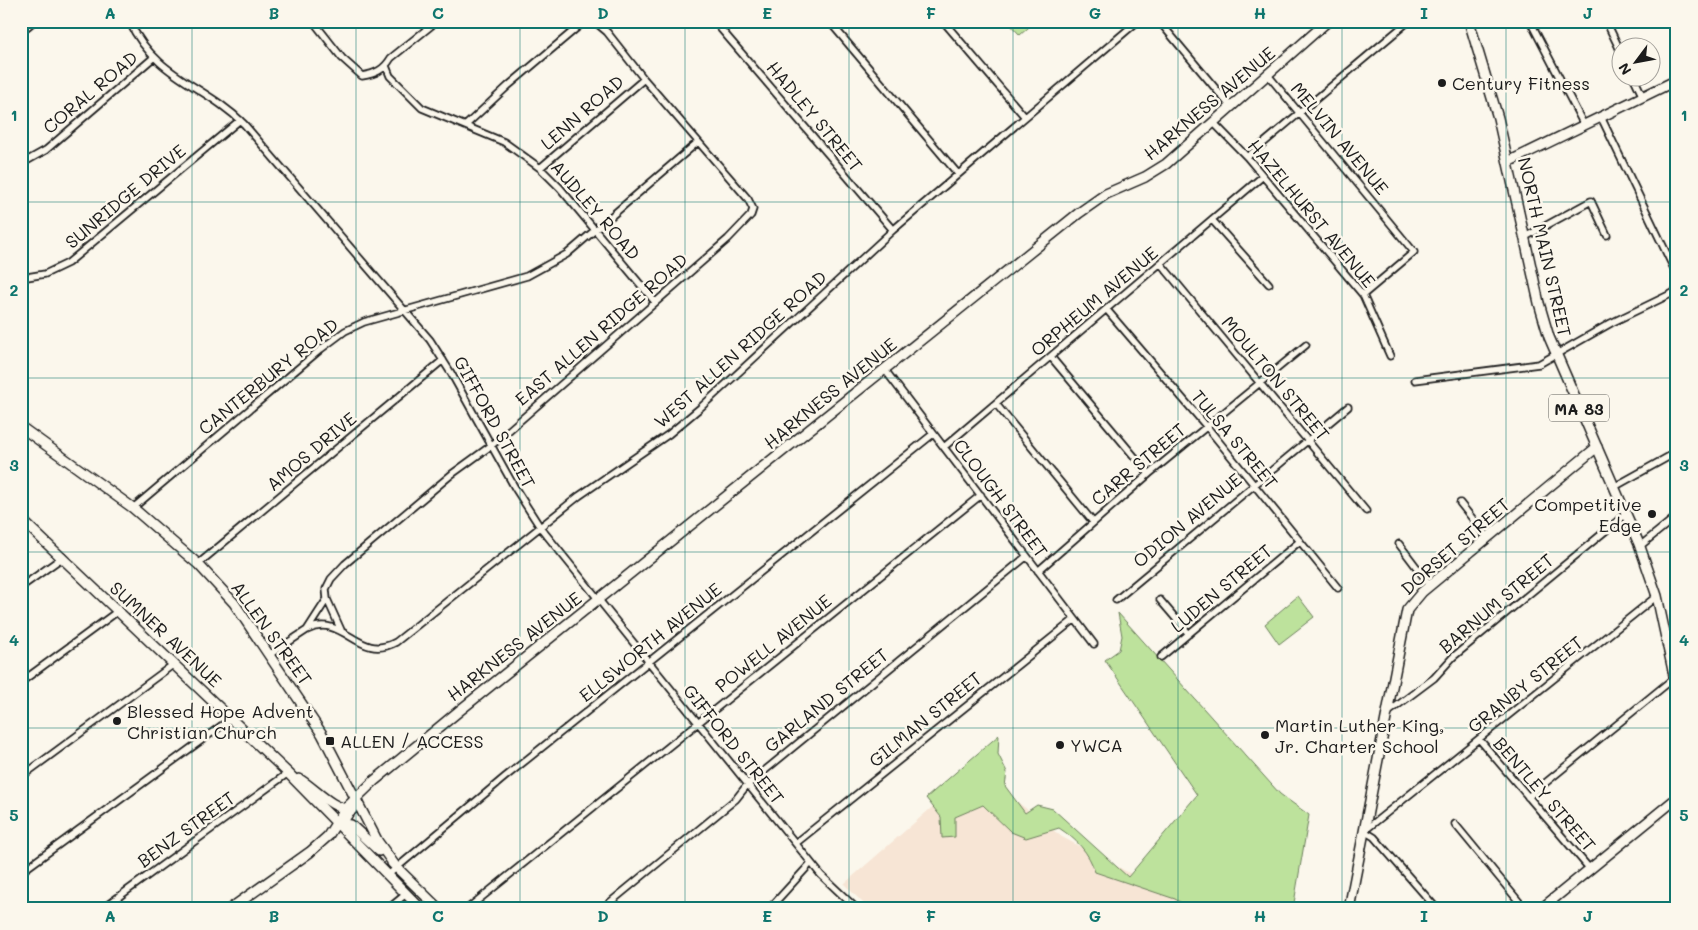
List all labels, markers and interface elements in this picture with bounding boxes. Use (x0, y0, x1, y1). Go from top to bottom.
text: A (104, 2, 116, 23)
text: B (269, 2, 279, 23)
text: C (432, 2, 444, 23)
text: D (597, 2, 609, 23)
text: E (762, 2, 772, 23)
text: F (926, 2, 936, 23)
text: G (1089, 2, 1101, 23)
text: H (1254, 2, 1266, 23)
text: I (1420, 2, 1428, 23)
text: J (1583, 2, 1593, 23)
north arrow (1610, 38, 1660, 88)
street label: HARKNESS AVENUE (1138, 41, 1280, 165)
street label: CORAL ROAD (37, 45, 143, 139)
street label: HADLEY STREET (762, 56, 868, 176)
text: N (1614, 60, 1635, 79)
street label: LENN ROAD (535, 69, 629, 155)
place label: Century Fitness (1452, 71, 1590, 95)
street label: MELVIN AVENUE (1286, 77, 1394, 199)
marker: Century Fitness (1436, 77, 1448, 89)
text: 1 (10, 104, 18, 125)
text: 1 (1680, 104, 1688, 125)
street label: HAZELHURST AVENUE (1243, 134, 1381, 292)
street label: SUNRIDGE DRIVE (60, 138, 190, 254)
street label: AUDLEY ROAD (546, 155, 646, 265)
street label: NORTH MAIN STREET (1513, 155, 1577, 339)
street label: ORPHEUM AVENUE (1025, 241, 1163, 361)
street label: EAST ALLEN RIDGE ROAD (510, 247, 692, 411)
street label: WEST ALLEN RIDGE ROAD (649, 265, 831, 433)
text: 2 (10, 279, 19, 300)
text: 2 (1680, 279, 1689, 300)
street label: MOULTON STREET (1217, 311, 1335, 445)
street label: CANTERBURY ROAD (193, 312, 343, 440)
street label: HARKNESS AVENUE (758, 332, 902, 454)
street label: GIFFORD STREET (449, 352, 541, 492)
street label: TULSA STREET (1187, 384, 1283, 494)
road number: MA 83 (1549, 394, 1609, 422)
street label: AMOS DRIVE (261, 406, 361, 496)
street label: CARR STREET (1086, 417, 1190, 511)
street label: CLOUGH STREET (948, 434, 1054, 562)
text: 3 (9, 454, 19, 475)
text: 3 (1679, 454, 1689, 475)
street label: ODION AVENUE (1128, 467, 1246, 573)
street label: DORSET STREET (1396, 492, 1514, 600)
place label: Competitive Edge (1534, 492, 1642, 537)
marker: Competitive Edge (1646, 508, 1658, 520)
street label: LUDEN STREET (1165, 538, 1277, 638)
street label: BARNUM STREET (1434, 548, 1558, 658)
street label: SUMNER AVENUE (105, 576, 227, 692)
street label: ALLEN STREET (226, 576, 318, 690)
street label: ELLSWORTH AVENUE (574, 577, 726, 707)
street label: HARKNESS AVENUE (442, 586, 586, 706)
street label: POWELL AVENUE (710, 589, 836, 697)
text: 4 (9, 629, 19, 650)
text: 4 (1679, 629, 1689, 650)
street label: GRANBY STREET (1462, 630, 1588, 738)
street label: GARLAND STREET (759, 643, 893, 757)
street label: GILMAN STREET (863, 666, 987, 772)
street label: GIFFORD STREET (678, 679, 790, 809)
place label: Blessed Hope Advent Christian Church (127, 699, 314, 744)
place label: Martin Luther King, Jr. Charter School (1275, 713, 1444, 758)
marker: Blessed Hope Advent Christian Church (111, 715, 123, 727)
place label: ALLEN / ACCESS (340, 729, 484, 753)
marker: Martin Luther King, Jr. Charter School (1259, 729, 1271, 741)
street label: BENTLEY STREET (1489, 732, 1601, 856)
place label: YWCA (1070, 733, 1123, 757)
marker: ALLEN / ACCESS (324, 735, 336, 747)
marker: YWCA (1054, 739, 1066, 751)
street label: BENZ STREET (132, 785, 240, 873)
text: 5 (9, 804, 19, 825)
text: 5 (1679, 804, 1689, 825)
text: A (104, 905, 116, 926)
text: B (269, 905, 279, 926)
text: C (432, 905, 444, 926)
text: D (597, 905, 609, 926)
text: E (762, 905, 772, 926)
text: F (926, 905, 936, 926)
text: G (1089, 905, 1101, 926)
text: H (1254, 905, 1266, 926)
text: I (1420, 905, 1428, 926)
text: J (1583, 905, 1593, 926)

